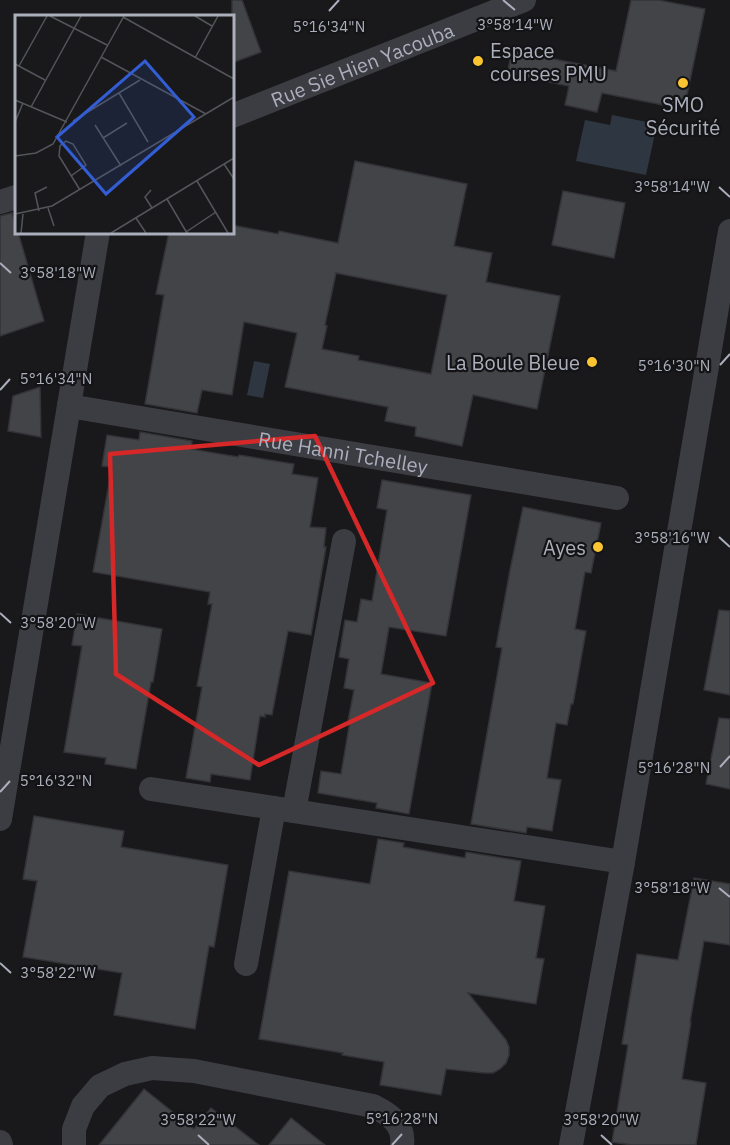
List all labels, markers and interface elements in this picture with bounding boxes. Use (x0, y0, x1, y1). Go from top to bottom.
inset map (15, 15, 234, 234)
text: 3°58'14"W (477, 15, 553, 34)
street label: Rue Sie Hien Yacouba (267, 16, 458, 113)
text: 5°16'34"N (293, 17, 365, 36)
place label: Espace courses PMU (490, 37, 607, 87)
marker: Espace courses PMU (471, 54, 485, 68)
marker: SMO Sécurité (676, 76, 690, 90)
place label: SMO Sécurité (646, 91, 720, 141)
text: 3°58'14"W (634, 177, 710, 196)
text: 3°58'18"W (20, 263, 96, 282)
place label: La Boule Bleue (446, 349, 580, 376)
marker: La Boule Bleue (585, 355, 599, 369)
text: 5°16'30"N (638, 356, 710, 375)
text: 5°16'34"N (20, 369, 92, 388)
street label: Rue Hanni Tchelley (256, 425, 430, 480)
text: 3°58'16"W (634, 528, 710, 547)
place label: Ayes (543, 534, 586, 561)
marker: Ayes (591, 540, 605, 554)
text: 3°58'20"W (20, 613, 96, 632)
text: 5°16'28"N (638, 758, 710, 777)
text: 5°16'32"N (20, 771, 92, 790)
text: 3°58'18"W (634, 878, 710, 897)
text: 3°58'22"W (20, 963, 96, 982)
text: 5°16'28"N (366, 1109, 438, 1128)
text: 3°58'22"W (160, 1110, 236, 1129)
text: 3°58'20"W (563, 1110, 639, 1129)

